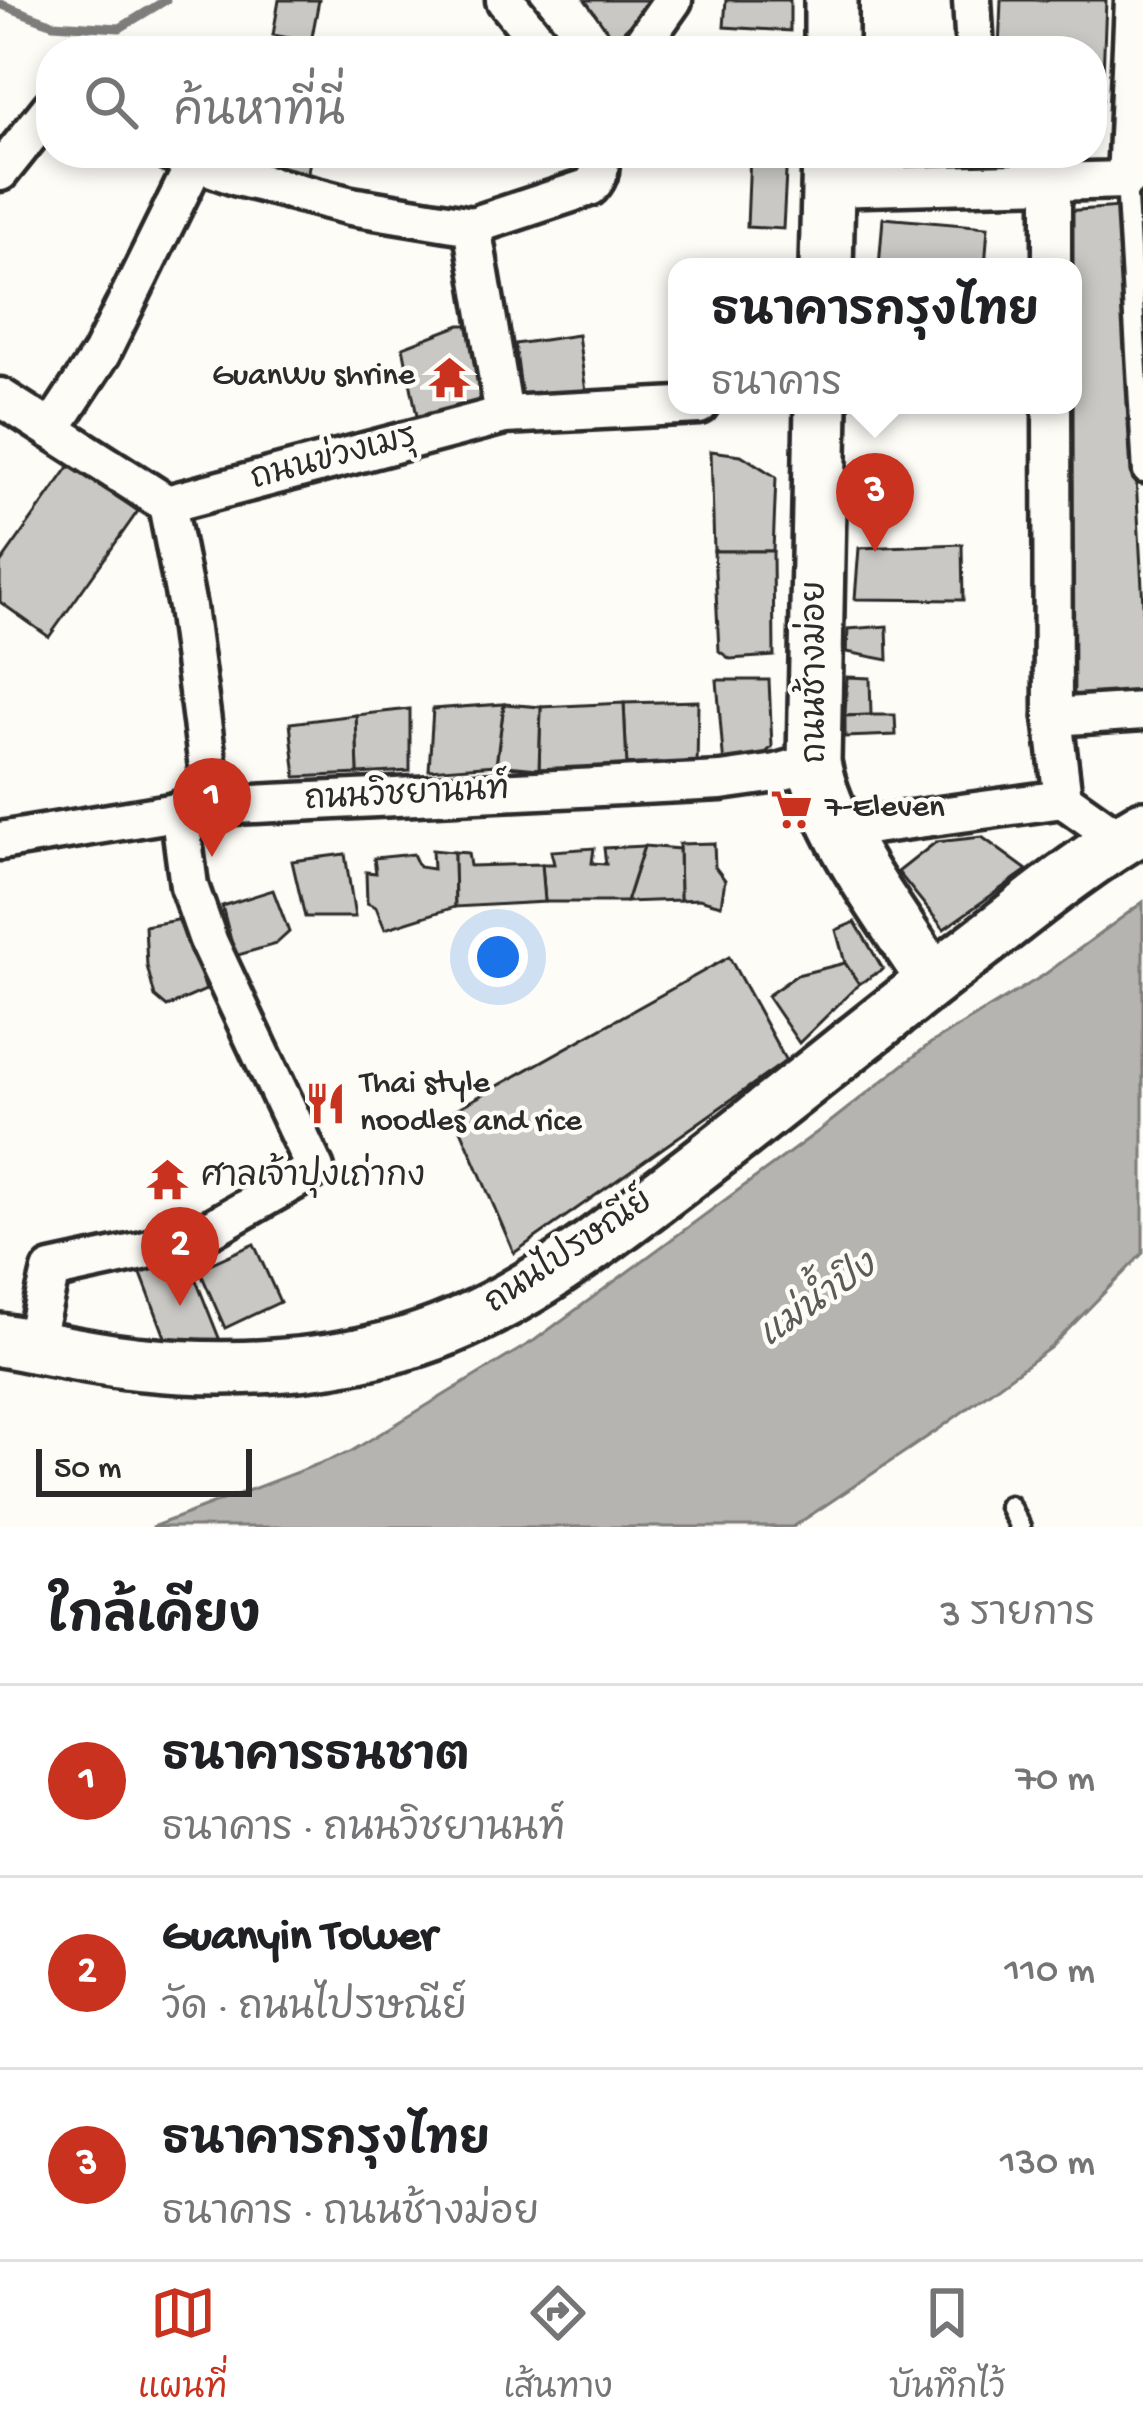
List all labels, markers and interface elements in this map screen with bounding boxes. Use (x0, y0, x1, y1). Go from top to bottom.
search box (36, 36, 1107, 168)
icon: search (78, 69, 144, 135)
text: ค้นหาที่นี่ (174, 89, 345, 142)
popup (668, 258, 1082, 414)
text: ธนาคารกรุงไทย (711, 288, 1039, 341)
temple icon: GuanWu shrine (426, 354, 472, 400)
place label: GuanWu shrine (212, 358, 416, 396)
text: ธนาคาร (711, 364, 842, 410)
street label: ถนนข่วงเมรุ (245, 413, 421, 500)
pin: 3 (836, 453, 914, 552)
street label: ถนนช้างม่อย (791, 581, 837, 763)
pin: 1 (173, 758, 251, 857)
street label: ถนนวิชยานนท์ (303, 765, 510, 821)
supermarket icon: 7-Eleven (768, 786, 814, 832)
place label: 7-Eleven (824, 790, 945, 828)
your location (468, 927, 528, 987)
place label: Thai style noodles and rice (358, 1066, 583, 1142)
restaurant icon: Thai style noodles and rice (303, 1081, 349, 1127)
place label: ศาลเจ้าปุงเถ่ากง (201, 1152, 425, 1198)
temple icon: ศาลเจ้าปุงเถ่ากง (144, 1156, 190, 1202)
street label: ถนนไปรษณีย์ (474, 1177, 661, 1324)
pin: 2 (141, 1207, 219, 1306)
water label: แม่น้ำปิง (742, 1231, 889, 1359)
scale bar (36, 1443, 252, 1496)
text: 50 m (54, 1451, 121, 1489)
text: ใกล้เคียง (48, 1591, 260, 1651)
text: 3 รายการ (940, 1594, 1095, 1640)
text: ธนาคารธนชาต (162, 1733, 469, 1786)
text: 1 (79, 1758, 95, 1804)
text: 70 m (1016, 1758, 1095, 1804)
text: ธนาคาร · ถนนวิชยานนท์ (162, 1809, 565, 1855)
text: Guanyin Tower (162, 1912, 437, 1965)
text: 2 (77, 1950, 97, 1996)
text: 110 m (1004, 1950, 1095, 1996)
text: วัด · ถนนไปรษณีย์ (162, 1988, 467, 2034)
text: ธนาคารกรุงไทย (162, 2117, 490, 2170)
text: 3 (77, 2142, 97, 2188)
text: 130 m (1000, 2142, 1095, 2188)
text: ธนาคาร · ถนนช้างม่อย (162, 2193, 539, 2239)
tab: แผนที่ (138, 2280, 227, 2410)
tab: เส้นทาง (503, 2280, 613, 2410)
tab: บันทึกไว้ (889, 2280, 1005, 2410)

